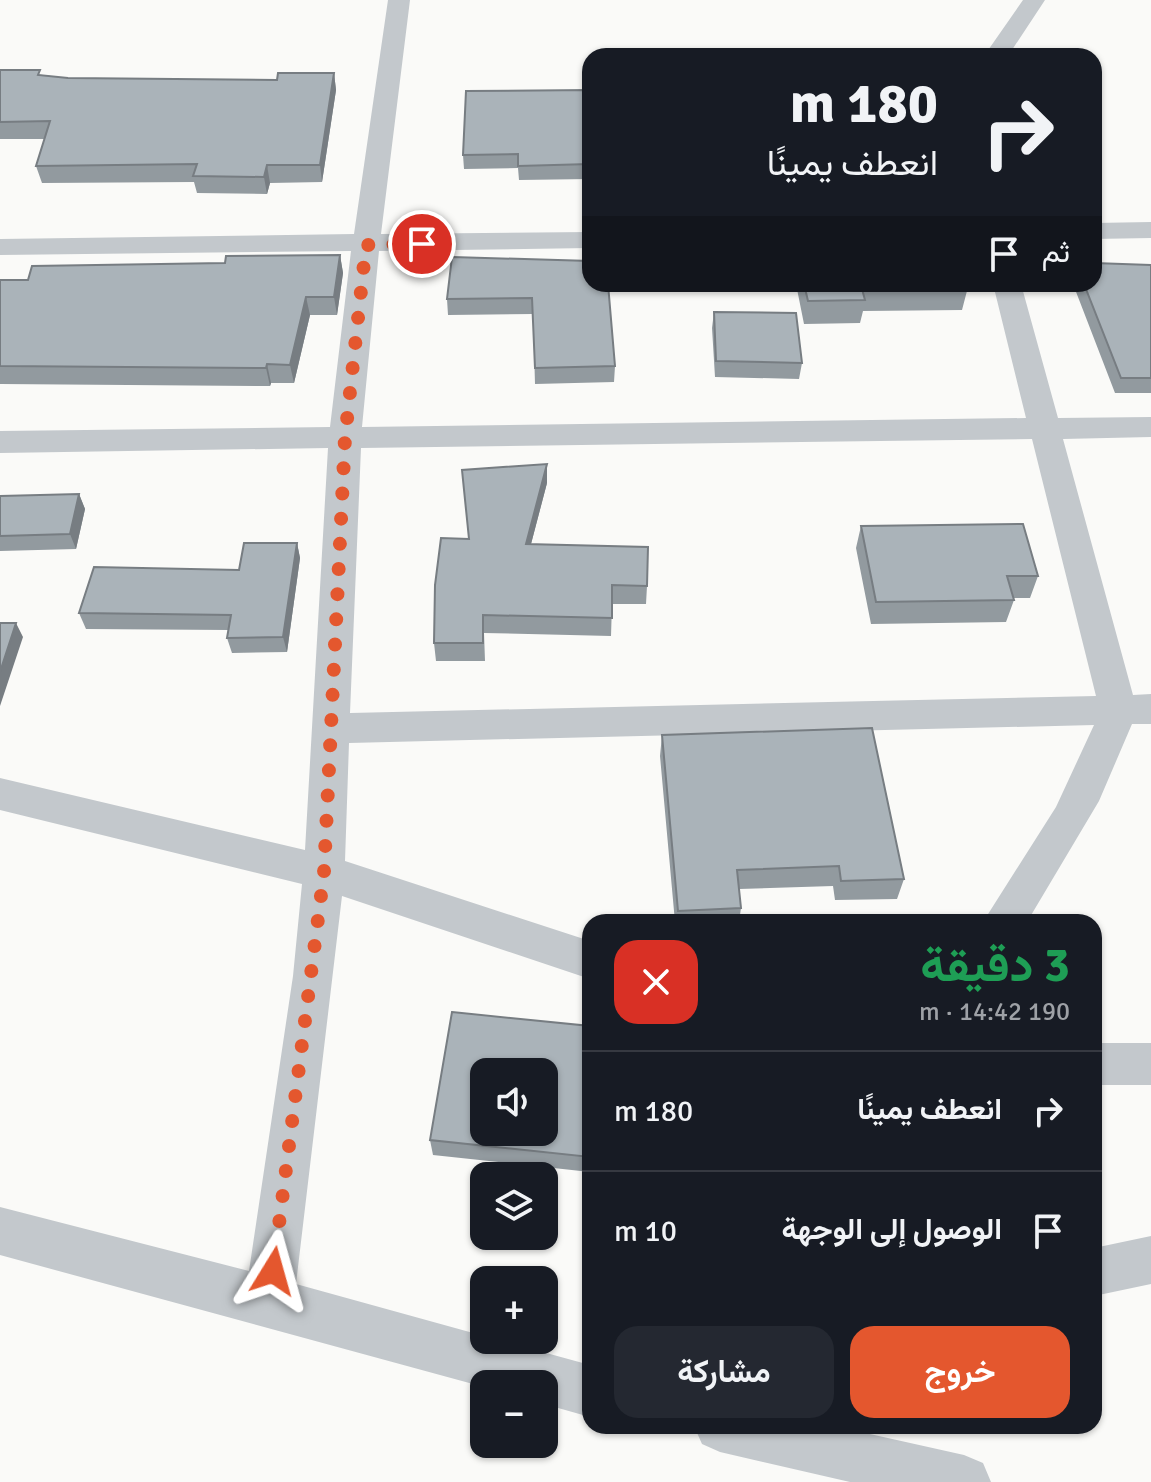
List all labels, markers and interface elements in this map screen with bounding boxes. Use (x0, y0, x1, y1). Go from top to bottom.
text: 180 m (790, 69, 938, 138)
icon: right (966, 80, 1070, 184)
text: انعطف يمينًا (767, 141, 938, 186)
pin (388, 210, 456, 278)
icon: arrive (400, 222, 444, 266)
icon: arrive (982, 232, 1026, 276)
text: ثم (1042, 234, 1070, 271)
text: 3 دقيقة (920, 936, 1070, 995)
button: close (614, 940, 698, 1024)
text: 190 m · 14:42 (919, 996, 1070, 1028)
map controls (470, 1058, 558, 1458)
button: sound (470, 1058, 558, 1146)
icon: right (1026, 1089, 1070, 1133)
text: انعطف يمينًا (857, 1091, 1002, 1128)
text: 180 m (614, 1093, 693, 1130)
button: layers (470, 1162, 558, 1250)
icon: arrive (1026, 1209, 1070, 1253)
text: الوصول إلى الوجهة (781, 1211, 1002, 1248)
text: 10 m (614, 1213, 677, 1250)
position arrow (231, 1229, 315, 1313)
button: + (470, 1266, 558, 1354)
button: مشاركة (614, 1326, 834, 1418)
button: خروج (850, 1326, 1070, 1418)
button: − (470, 1370, 558, 1458)

